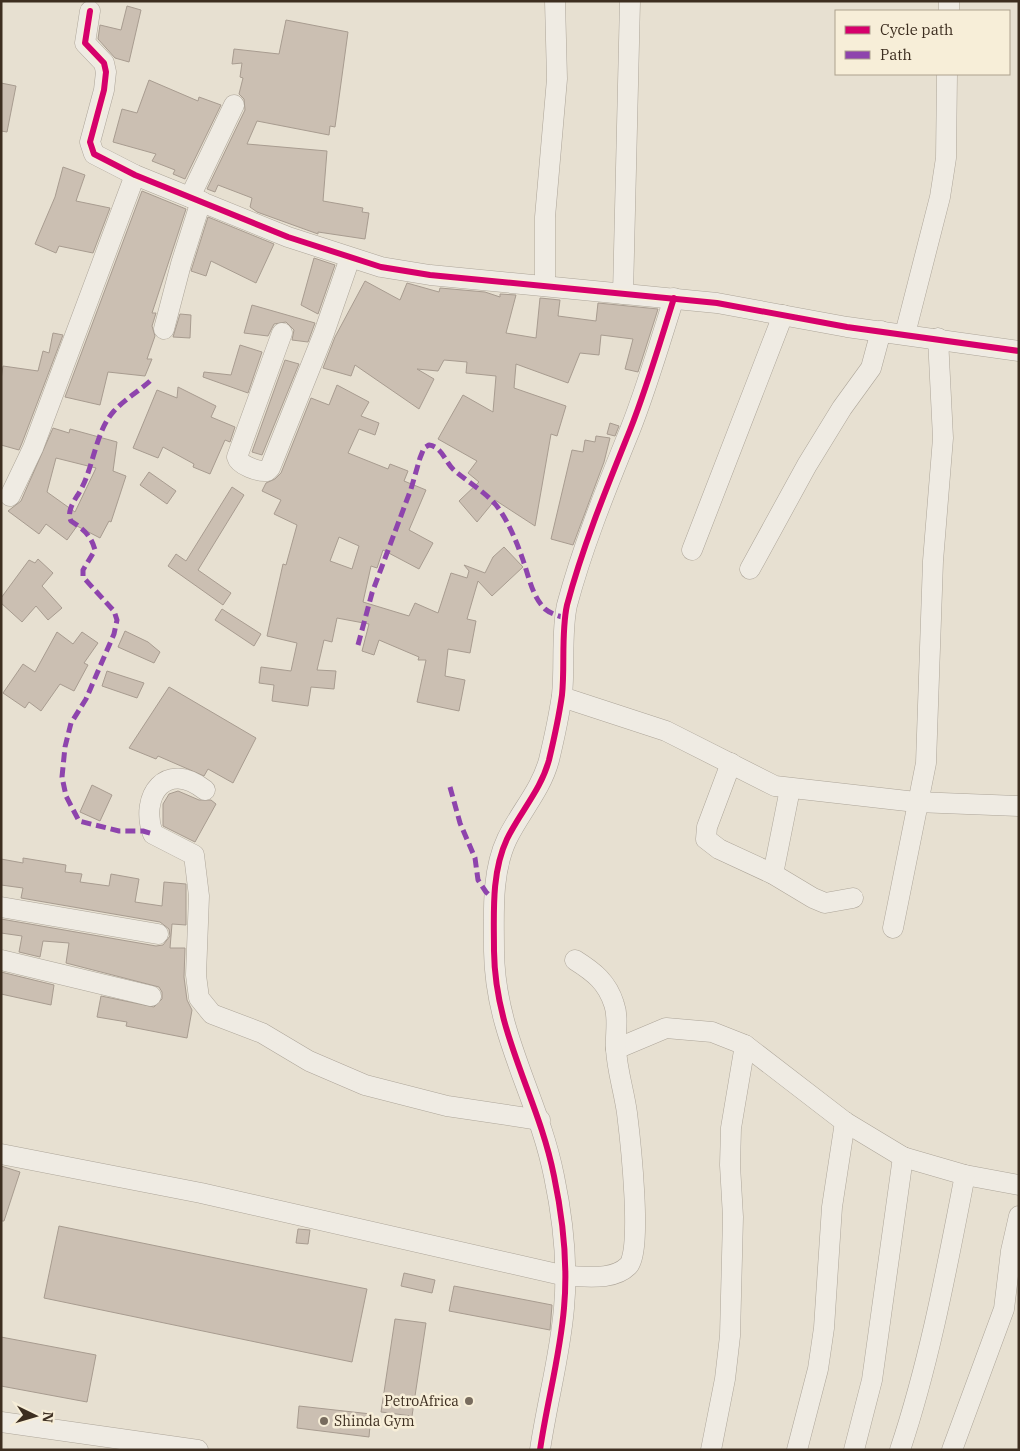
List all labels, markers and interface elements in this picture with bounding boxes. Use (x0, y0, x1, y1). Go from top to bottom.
legend (835, 10, 1010, 75)
text: Cycle path (880, 20, 953, 39)
text: Path (880, 45, 912, 64)
north arrow (10, 1391, 60, 1441)
place label: PetroAfrica (384, 1392, 459, 1410)
marker: PetroAfrica (463, 1395, 475, 1407)
text: N (39, 1411, 57, 1423)
place label: Shinda Gym (334, 1412, 415, 1430)
marker: Shinda Gym (318, 1415, 330, 1427)

